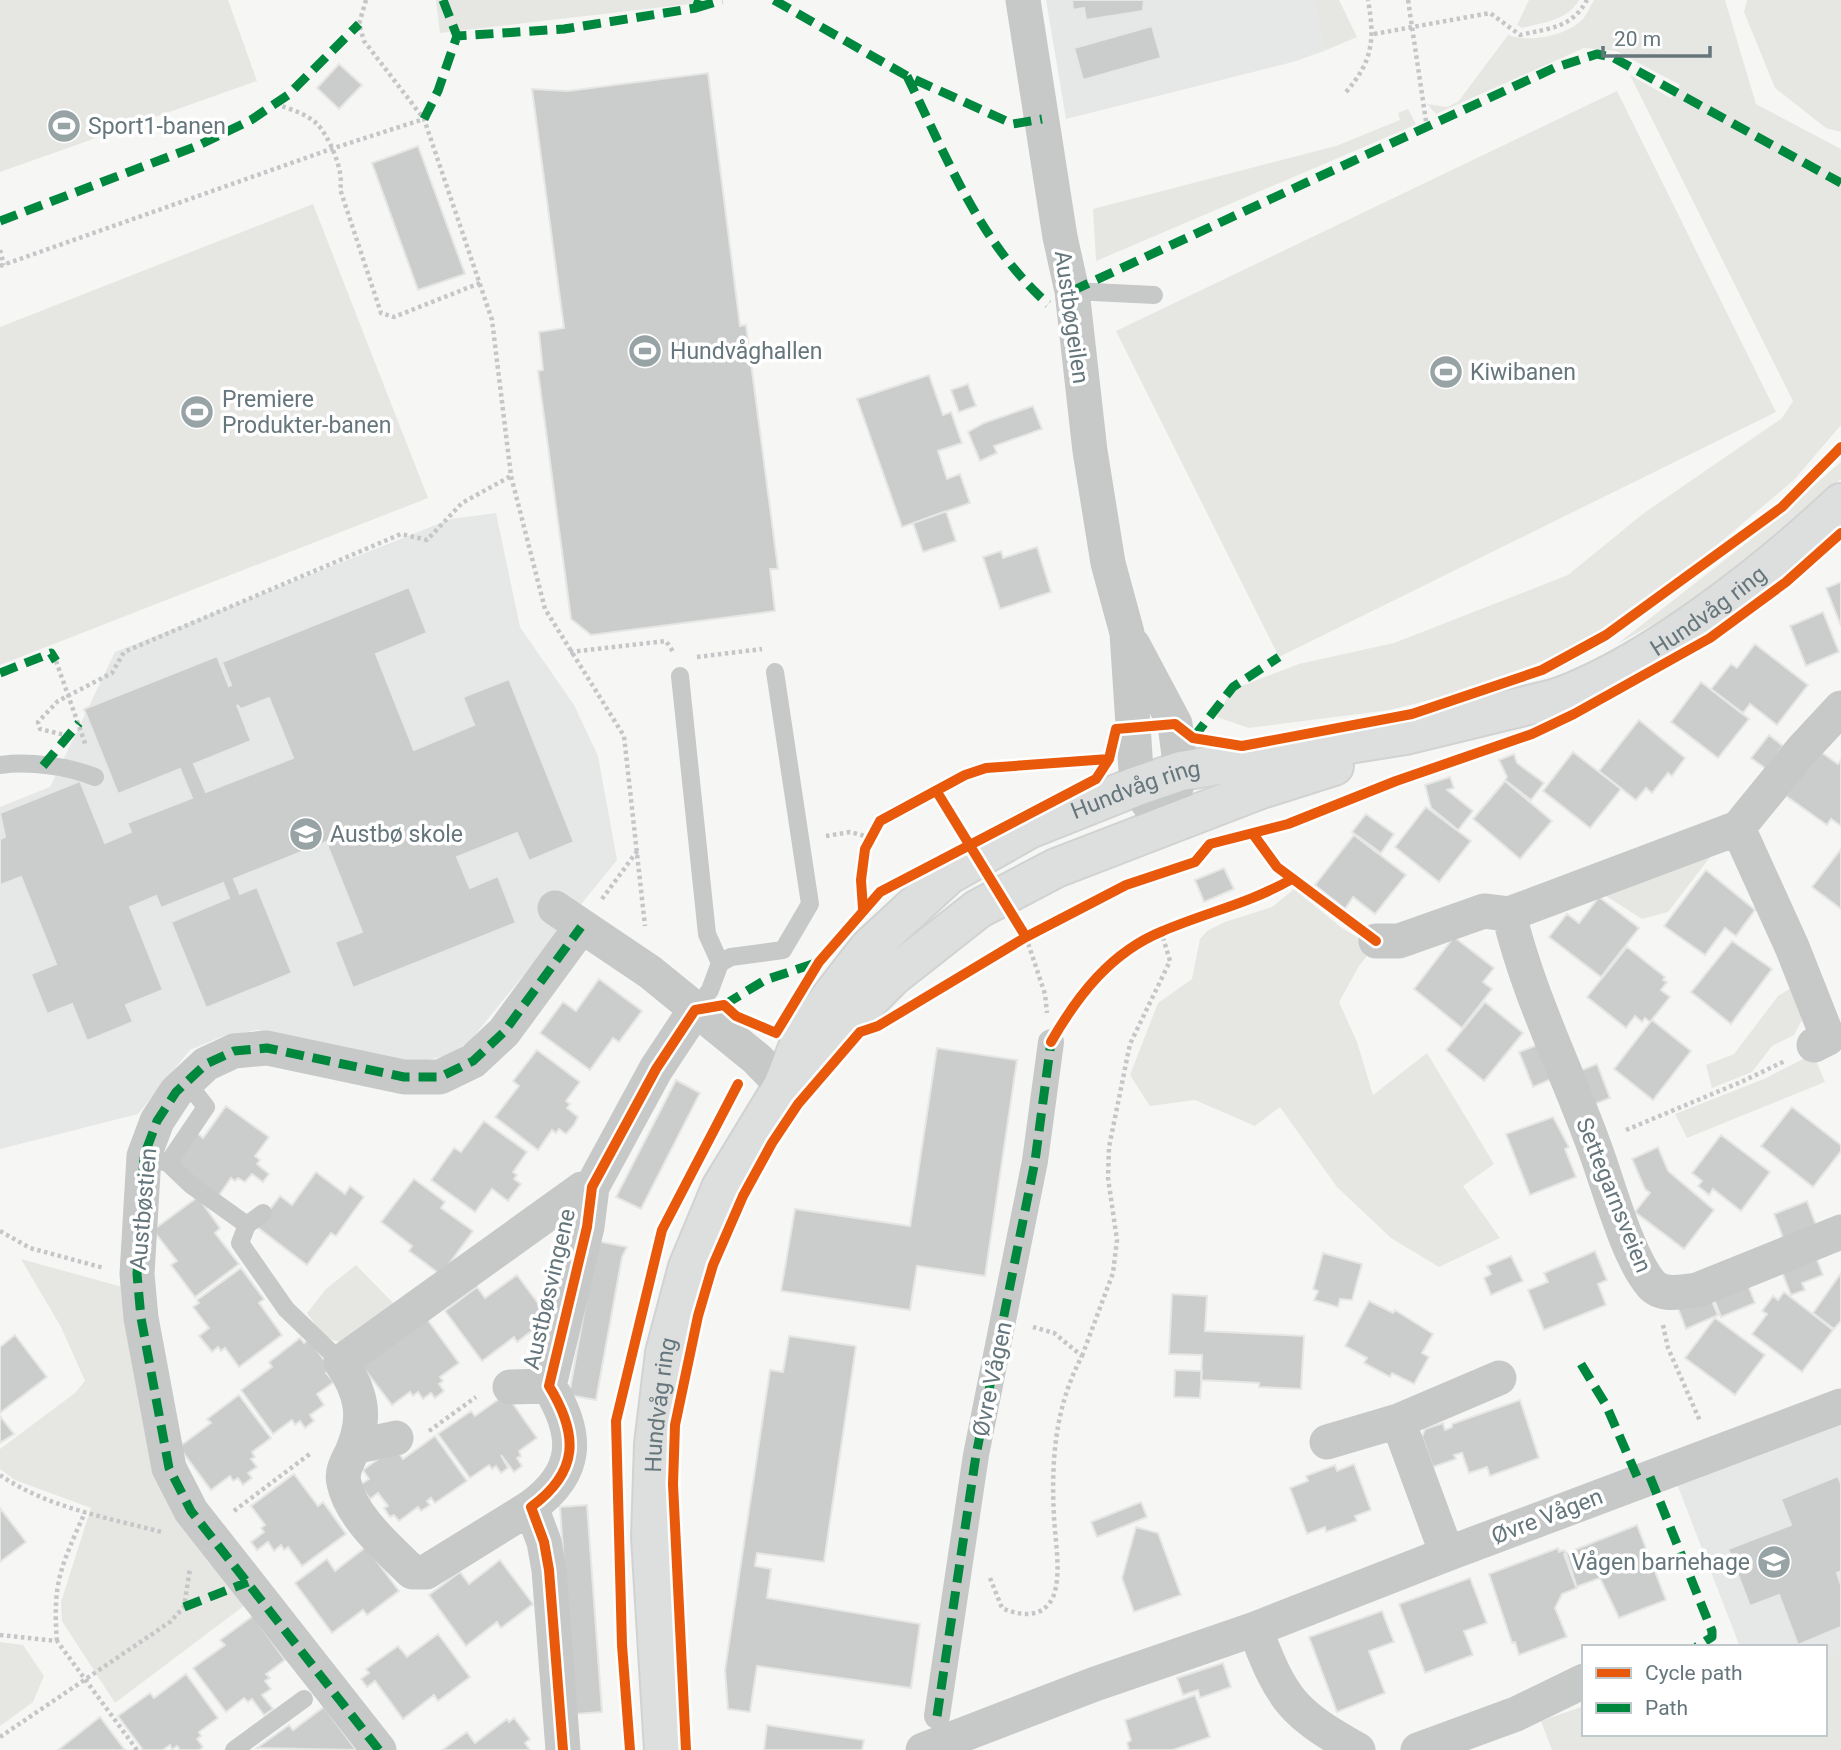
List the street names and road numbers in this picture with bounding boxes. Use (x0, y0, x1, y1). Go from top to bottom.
street label: Austbøgeilen (1049, 249, 1094, 385)
street label: Hundvåg ring (1646, 561, 1772, 662)
street label: Hundvåg ring (1067, 755, 1202, 825)
street label: Settegarnsveien (1570, 1114, 1657, 1277)
street label: Austbøstien (125, 1147, 162, 1271)
street label: Austbøsvingene (518, 1206, 581, 1372)
street label: Øvre Vågen (967, 1319, 1018, 1439)
street label: Hundvåg ring (640, 1334, 683, 1473)
street label: Øvre Vågen (1488, 1483, 1607, 1550)

